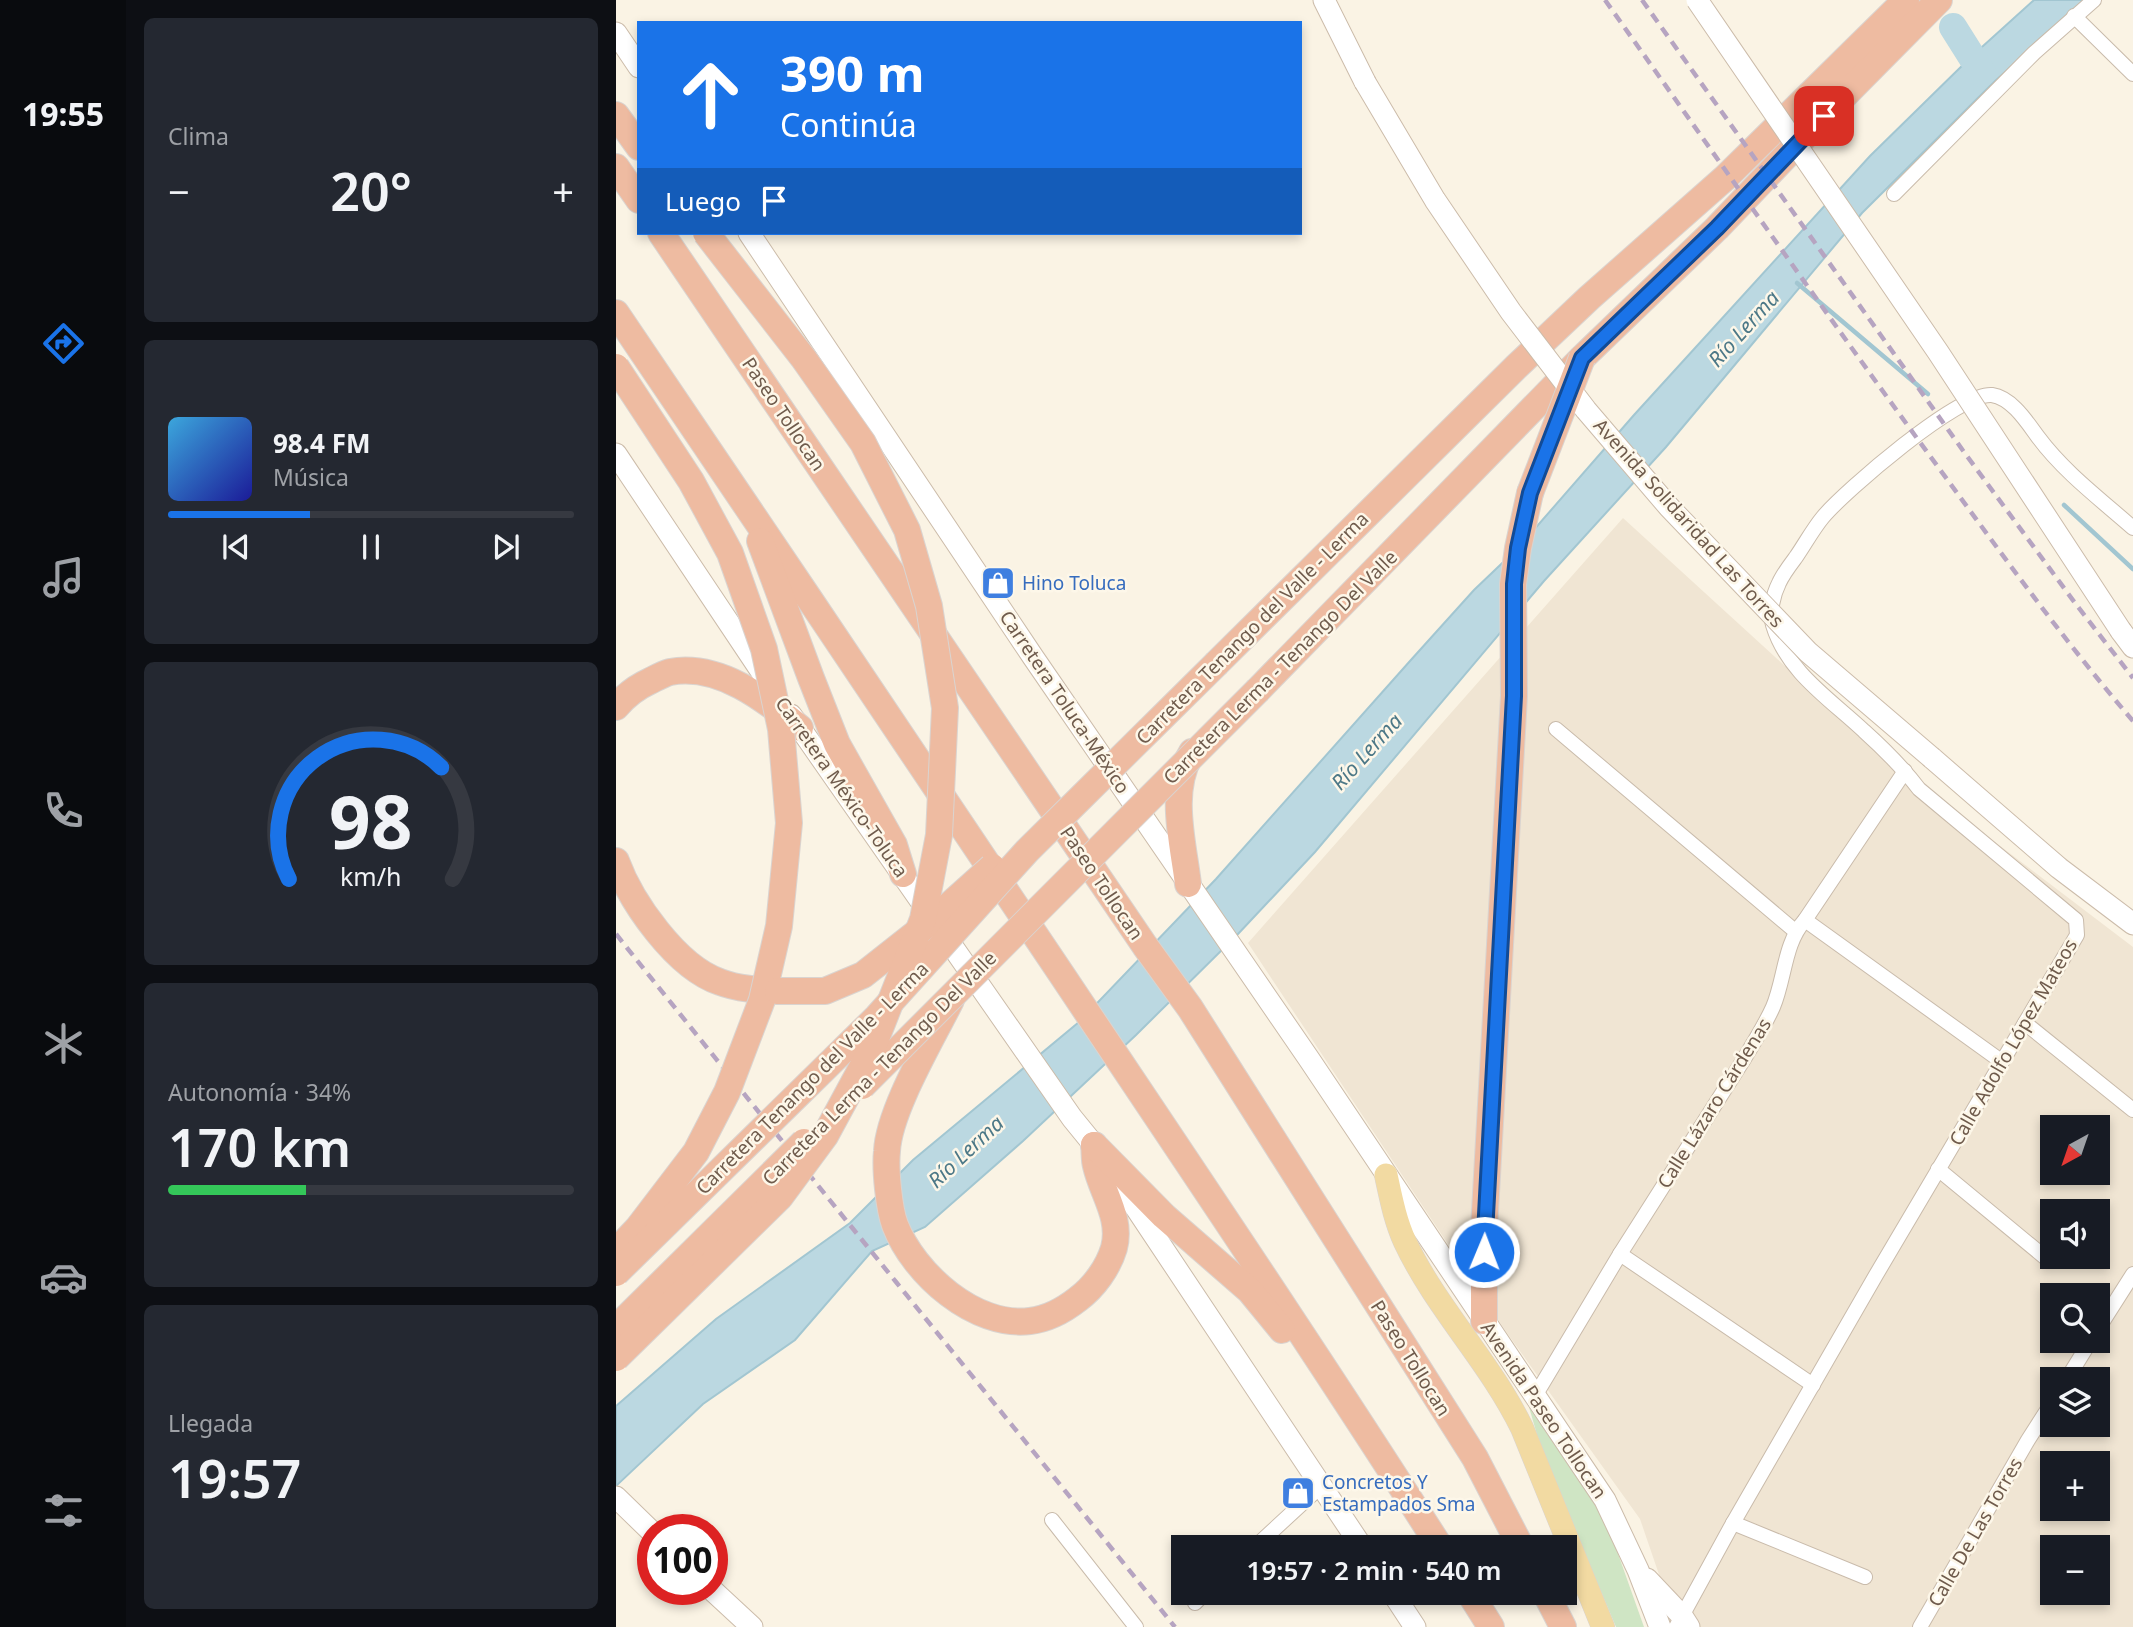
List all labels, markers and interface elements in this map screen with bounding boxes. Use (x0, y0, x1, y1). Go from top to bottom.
text: 390 m (780, 40, 925, 106)
icon: ahead (665, 49, 756, 140)
pin (1794, 86, 1854, 146)
text: 19:55 (22, 92, 104, 135)
icon: arrive (1805, 97, 1843, 135)
text: Continúa (780, 103, 917, 146)
text: Clima (168, 120, 229, 152)
text: 20° (330, 155, 412, 226)
text: − (168, 165, 190, 217)
text: + (552, 165, 574, 217)
icon: arrive (755, 182, 793, 220)
text: Luego (665, 183, 741, 219)
water label: Río Lerma (1701, 284, 1785, 373)
icon: directions (39, 319, 88, 368)
street label: Paseo Tollocan (736, 352, 832, 476)
street label: Avenida Solidaridad Las Torres (1588, 413, 1790, 633)
text: 98.4 FM (273, 425, 370, 461)
text: Música (273, 461, 349, 493)
street label: Carretera Tenango del Valle - Lerma (1130, 506, 1374, 750)
icon: previous (217, 528, 255, 566)
icon: pause (352, 528, 390, 566)
icon: next (487, 528, 525, 566)
street label: Carretera Lerma - Tenango Del Valle (1157, 544, 1403, 790)
icon: music (39, 553, 88, 602)
shop icon: Hino Toluca (979, 564, 1017, 602)
place label: Hino Toluca (1022, 570, 1126, 596)
street label: Carretera Toluca-México (994, 605, 1136, 799)
street label: Carretera México-Toluca (770, 691, 914, 883)
water label: Río Lerma (1324, 707, 1408, 796)
text: 98 (329, 772, 413, 871)
icon: phone (39, 786, 88, 835)
street label: Paseo Tollocan (1054, 821, 1150, 945)
text: km/h (340, 859, 402, 893)
street label: Calle Adolfo López Mateos (1943, 934, 2083, 1150)
street label: Carretera Lerma - Tenango Del Valle (756, 945, 1002, 1191)
street label: Carretera Tenango del Valle - Lerma (690, 956, 934, 1200)
street label: Calle Lázaro Cárdenas (1651, 1013, 1777, 1193)
icon: climate (39, 1019, 88, 1068)
text: Autonomía · 34% (168, 1076, 351, 1108)
water label: Río Lerma (921, 1109, 1009, 1194)
text: 170 km (168, 1111, 351, 1182)
north arrow (2040, 1115, 2110, 1185)
map controls (2040, 1115, 2110, 1605)
button: sound (2040, 1199, 2110, 1269)
position arrow (1447, 1215, 1521, 1289)
icon: car (39, 1253, 88, 1302)
button: search (2040, 1283, 2110, 1353)
street label: Paseo Tollocan (1365, 1295, 1457, 1421)
street label: Avenida Paseo Tollocan (1475, 1316, 1613, 1504)
button: layers (2040, 1367, 2110, 1437)
text: Llegada (168, 1407, 253, 1439)
text: 19:57 (168, 1442, 301, 1513)
button: + (2040, 1451, 2110, 1521)
street label: Calle De Las Torres (1922, 1453, 2028, 1611)
place label: Concretos Y Estampados Sma (1322, 1469, 1475, 1517)
shop icon: Concretos Y Estampados Sma (1279, 1474, 1317, 1512)
icon: filters (39, 1486, 88, 1535)
speed limit sign: 100 (637, 1514, 728, 1605)
button: − (2040, 1535, 2110, 1605)
text: 19:57 · 2 min · 540 m (1247, 1552, 1501, 1588)

